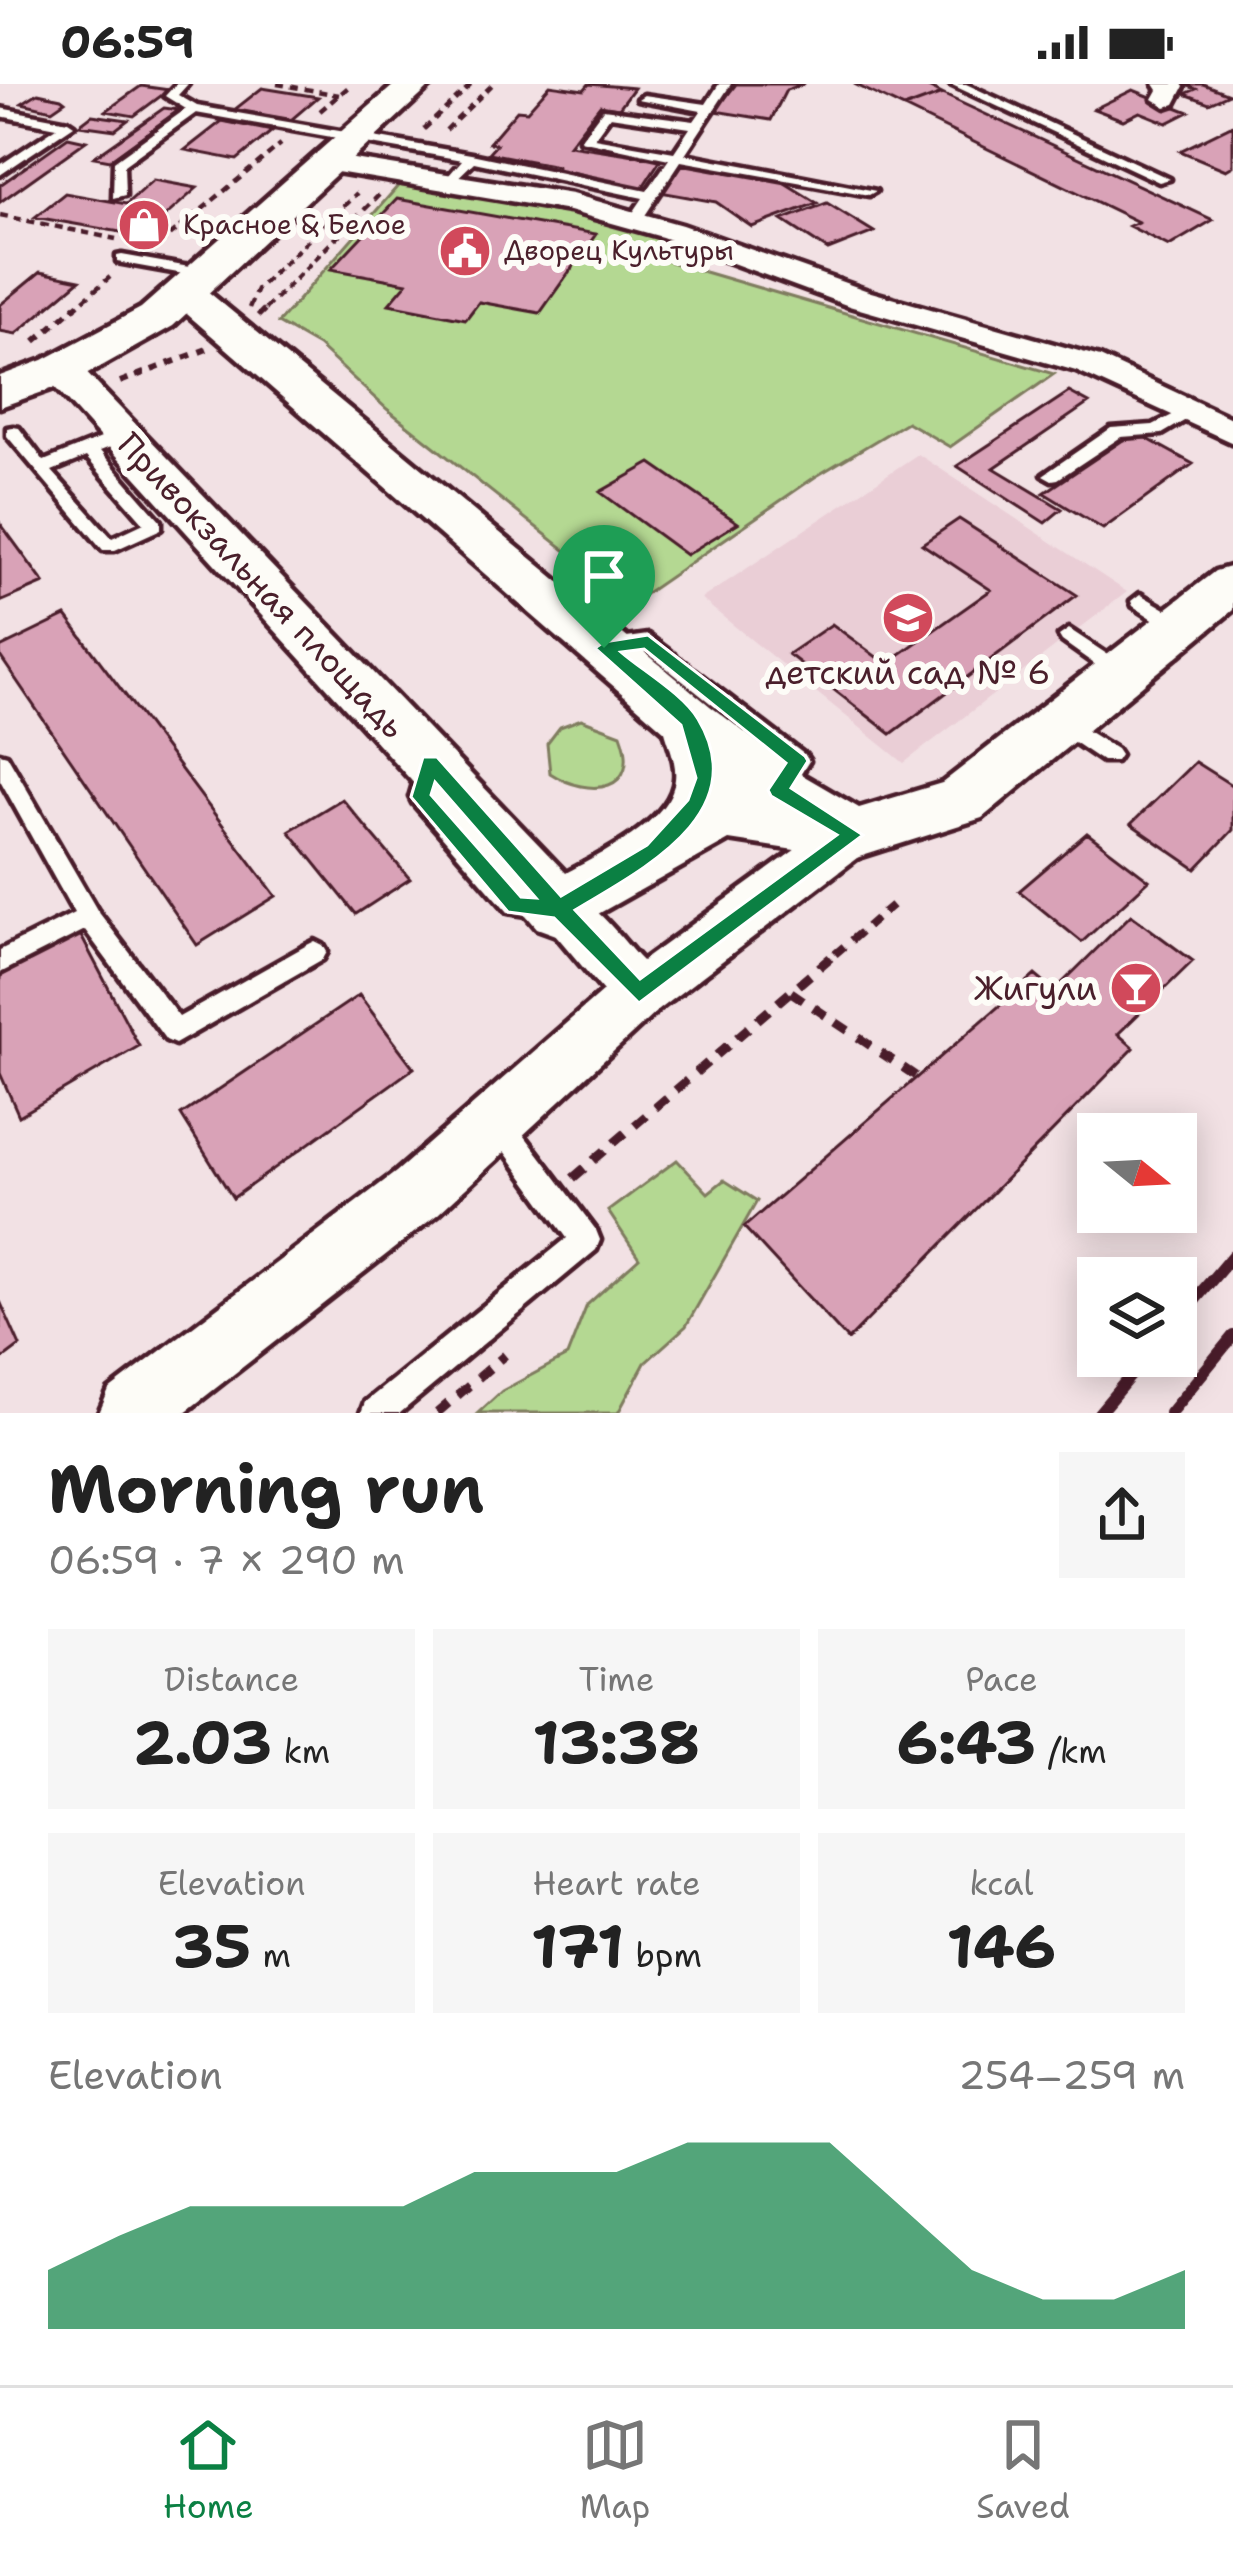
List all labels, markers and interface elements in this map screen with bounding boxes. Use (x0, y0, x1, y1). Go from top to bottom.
text: 06:59 (60, 12, 195, 72)
shop icon: Красное & Белое (116, 197, 172, 253)
place label: Красное & Белое (183, 206, 406, 243)
public building icon: Дворец Культуры (437, 223, 493, 279)
place label: Дворец Культуры (504, 232, 734, 269)
street label: Привокзальная площадь (108, 423, 416, 748)
pin (553, 525, 655, 648)
icon: arrive (571, 543, 637, 609)
school or university icon: детский сад № 6 (880, 590, 936, 646)
place label: детский сад № 6 (766, 650, 1050, 695)
bar icon: Жигули (1108, 960, 1164, 1016)
place label: Жигули (974, 966, 1097, 1011)
north arrow (1077, 1113, 1197, 1233)
map controls (1077, 1113, 1197, 1377)
button: layers (1077, 1257, 1197, 1377)
text: Morning run (48, 1445, 484, 1533)
button: share (1059, 1452, 1185, 1578)
text: 06:59 · 7 × 290 m (48, 1534, 405, 1586)
text: Distance (164, 1657, 299, 1702)
text: Time (579, 1657, 654, 1702)
text: Pace (965, 1657, 1038, 1702)
text: 2.03 (133, 1702, 272, 1782)
text: 13:38 (532, 1702, 701, 1782)
text: 6:43 (896, 1702, 1036, 1782)
text: km (272, 1729, 330, 1774)
text: /km (1036, 1729, 1107, 1774)
text: Elevation (158, 1861, 305, 1906)
text: Heart rate (532, 1861, 701, 1906)
text: kcal (969, 1861, 1034, 1906)
text: 35 (172, 1906, 251, 1986)
text: 171 (531, 1906, 624, 1986)
text: 146 (947, 1906, 1056, 1986)
text: m (251, 1933, 291, 1978)
text: bpm (624, 1933, 702, 1978)
text: Elevation (48, 2049, 223, 2101)
text: 254–259 m (958, 2049, 1185, 2101)
tab: Home (163, 2412, 254, 2529)
tab: Map (580, 2412, 650, 2529)
tab: Saved (976, 2412, 1070, 2529)

